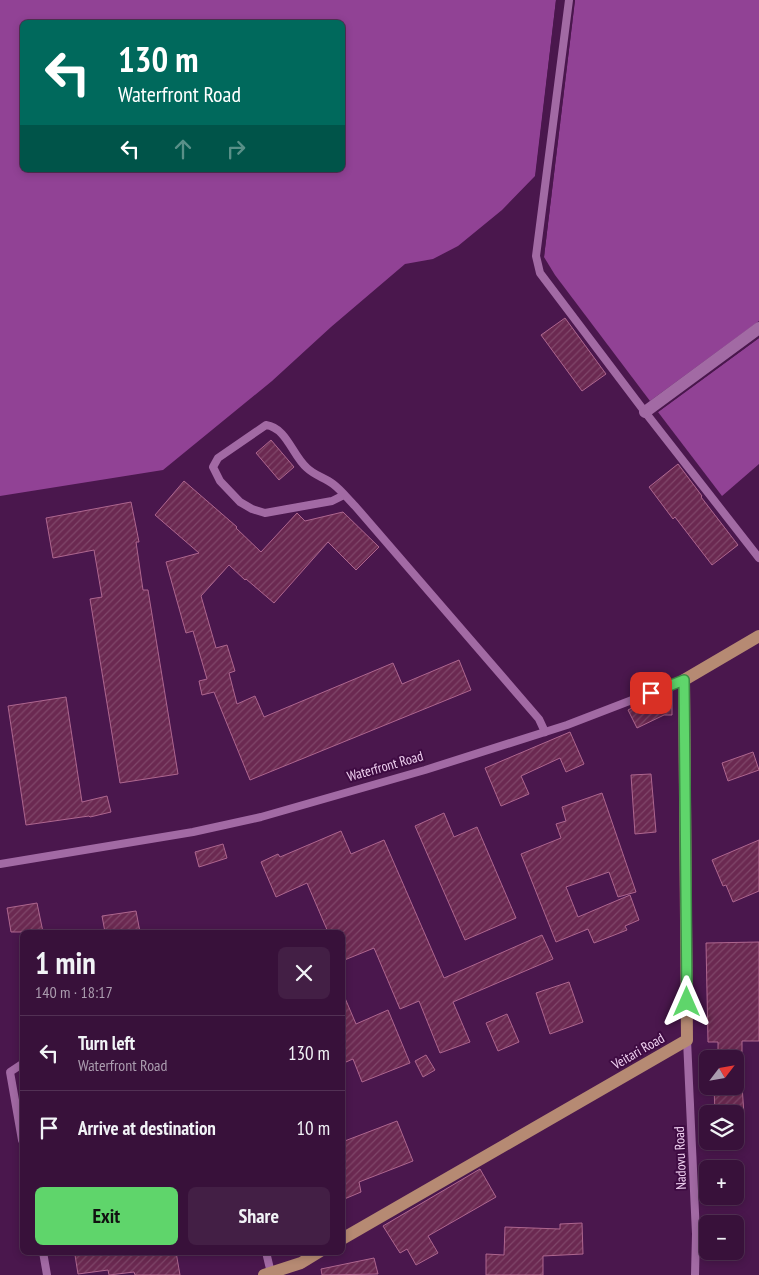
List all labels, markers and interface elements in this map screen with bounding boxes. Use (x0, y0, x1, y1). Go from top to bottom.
text: 130 m (118, 36, 199, 82)
icon: left (35, 40, 100, 105)
text: Waterfront Road (118, 80, 241, 108)
icon: left (116, 135, 144, 163)
icon: ahead (169, 135, 197, 163)
icon: right (222, 135, 250, 163)
pin (630, 672, 672, 714)
icon: arrive (637, 679, 665, 707)
street label: Waterfront Road (345, 747, 425, 785)
text: 1 min (35, 943, 96, 982)
button: close (278, 947, 330, 999)
position arrow (660, 975, 712, 1027)
text: 140 m · 18:17 (35, 982, 113, 1002)
street label: Veitari Road (608, 1029, 668, 1074)
text: Turn left (78, 1031, 135, 1055)
icon: left (35, 1039, 63, 1067)
text: 130 m (288, 1041, 330, 1065)
north arrow (699, 1050, 744, 1095)
map controls (699, 1050, 744, 1260)
text: Waterfront Road (78, 1055, 167, 1075)
button: layers (699, 1105, 744, 1150)
icon: arrive (35, 1114, 63, 1142)
text: Arrive at destination (78, 1116, 216, 1140)
text: 10 m (297, 1116, 330, 1140)
street label: Nadovu Road (670, 1126, 690, 1190)
button: + (699, 1160, 744, 1205)
button: Exit (35, 1187, 178, 1245)
button: Share (188, 1187, 330, 1245)
button: − (699, 1215, 744, 1260)

